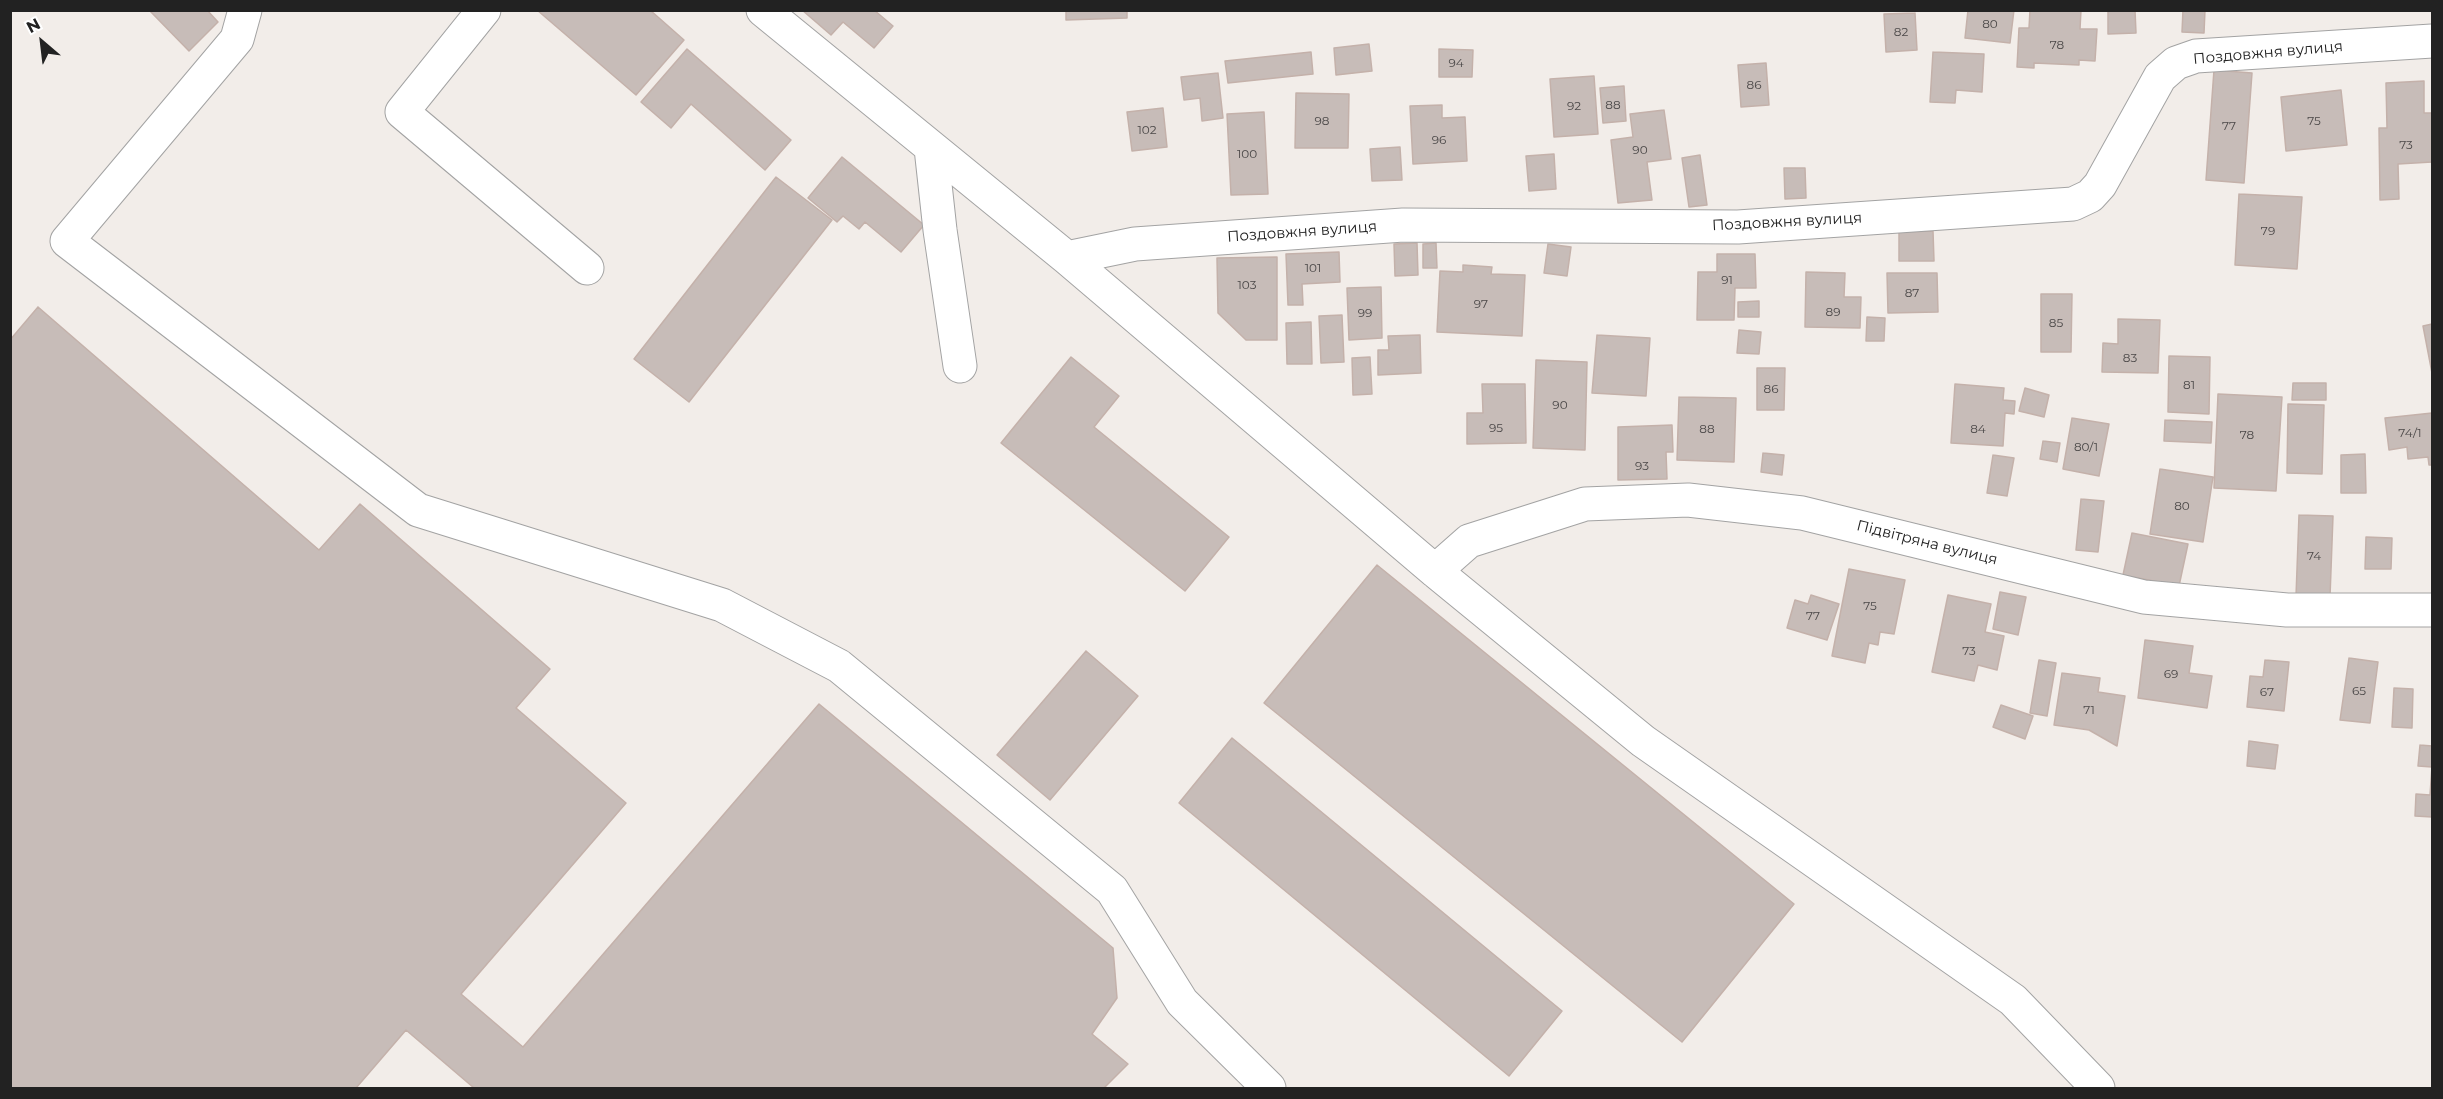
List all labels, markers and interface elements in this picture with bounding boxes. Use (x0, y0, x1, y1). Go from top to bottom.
north arrow (12, 12, 72, 72)
text: N (23, 14, 43, 37)
house number: 80 (1982, 17, 1998, 31)
house number: 82 (1894, 25, 1908, 39)
street label: Поздовжня вулиця (2192, 37, 2344, 69)
house number: 78 (2050, 38, 2064, 52)
house number: 94 (1448, 56, 1464, 70)
house number: 86 (1747, 78, 1761, 92)
house number: 88 (1605, 98, 1621, 112)
house number: 92 (1567, 99, 1581, 113)
house number: 98 (1315, 114, 1329, 128)
house number: 75 (2307, 114, 2321, 128)
house number: 77 (2222, 119, 2236, 133)
house number: 102 (1137, 123, 1157, 137)
house number: 96 (1432, 133, 1446, 147)
house number: 73 (2399, 138, 2413, 152)
house number: 90 (1632, 143, 1648, 157)
house number: 100 (1237, 147, 1257, 161)
street label: Поздовжня вулиця (1712, 209, 1862, 235)
street label: Поздовжня вулиця (1226, 218, 1378, 246)
house number: 79 (2261, 224, 2275, 238)
house number: 101 (1305, 261, 1321, 275)
house number: 91 (1721, 273, 1733, 287)
house number: 103 (1238, 278, 1256, 292)
house number: 87 (1905, 286, 1919, 300)
house number: 97 (1474, 297, 1488, 311)
house number: 89 (1826, 305, 1840, 319)
house number: 99 (1358, 306, 1372, 320)
house number: 85 (2049, 316, 2063, 330)
house number: 83 (2123, 351, 2137, 365)
house number: 81 (2183, 378, 2195, 392)
house number: 86 (1764, 382, 1778, 396)
house number: 90 (1552, 398, 1568, 412)
house number: 95 (1489, 421, 1503, 435)
house number: 88 (1699, 422, 1715, 436)
house number: 84 (1970, 422, 1986, 436)
house number: 74/1 (2398, 426, 2422, 440)
house number: 78 (2240, 428, 2254, 442)
house number: 80/1 (2074, 440, 2098, 454)
house number: 93 (1635, 459, 1649, 473)
house number: 80 (2174, 499, 2190, 513)
street label: Підвітряна вулиця (1855, 517, 1999, 569)
house number: 74 (2307, 549, 2321, 563)
house number: 75 (1863, 599, 1877, 613)
house number: 77 (1806, 609, 1820, 623)
house number: 73 (1962, 644, 1976, 658)
house number: 69 (2164, 667, 2178, 681)
house number: 65 (2352, 684, 2366, 698)
house number: 67 (2260, 685, 2274, 699)
house number: 71 (2083, 703, 2095, 717)

